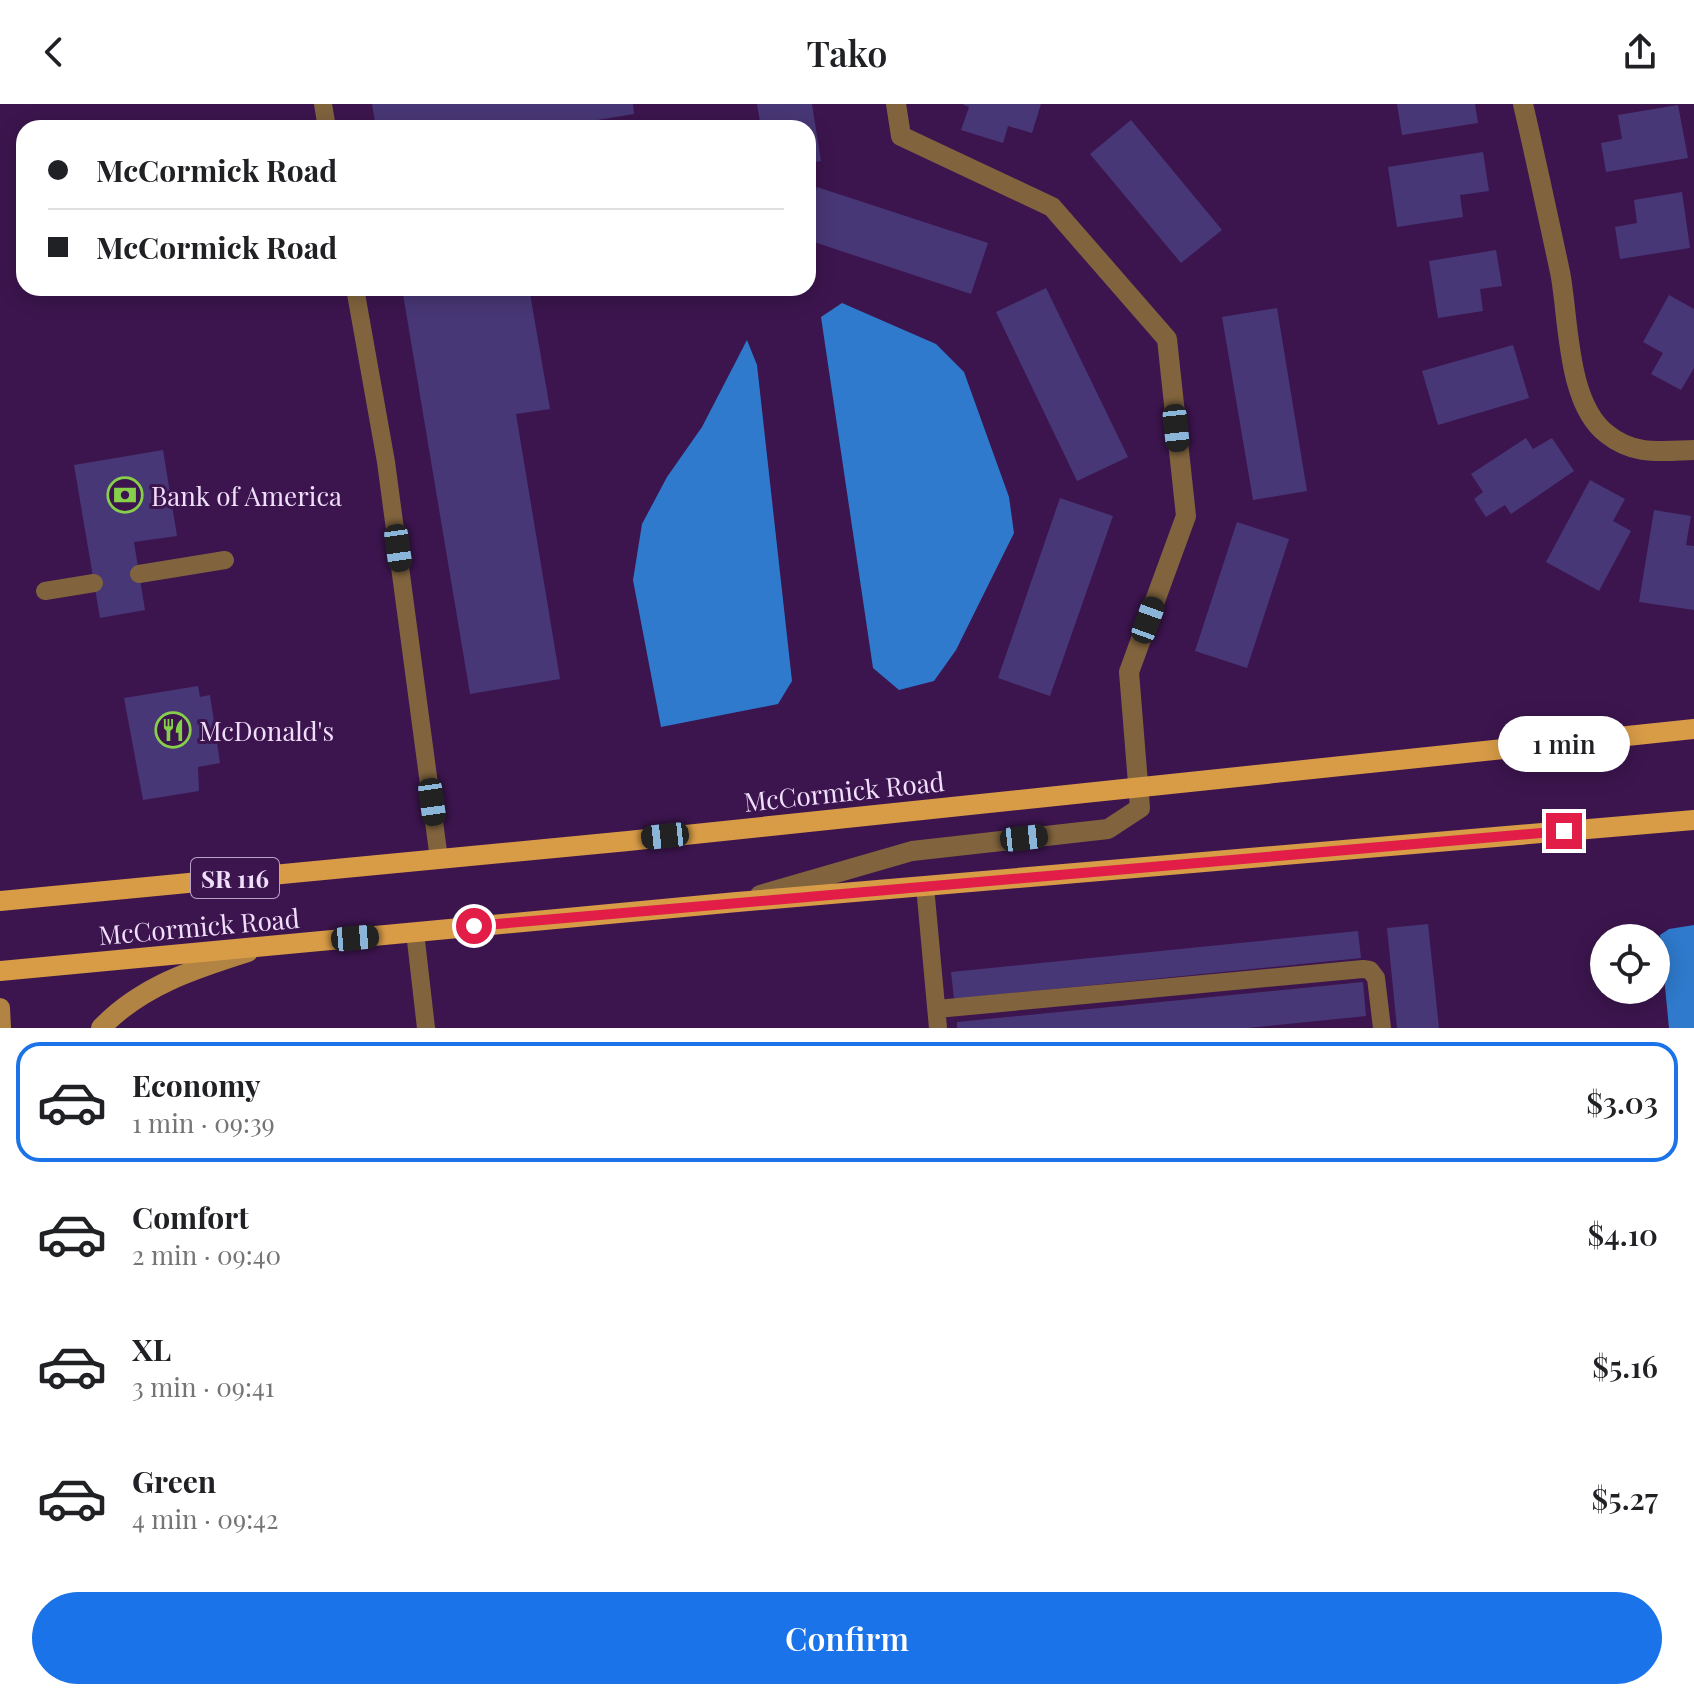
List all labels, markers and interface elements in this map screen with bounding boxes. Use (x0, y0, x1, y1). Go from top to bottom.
text: Tako (807, 28, 887, 76)
icon: back (32, 30, 76, 74)
icon: share (1618, 30, 1662, 74)
text: McCormick Road (96, 150, 337, 190)
text: McCormick Road (96, 227, 337, 267)
car (1162, 403, 1190, 453)
bank icon: Bank of America (106, 476, 144, 514)
place label: Bank of America (151, 478, 342, 513)
car (383, 523, 413, 573)
car (1129, 593, 1167, 647)
restaurant icon: McDonald's (154, 711, 192, 749)
place label: McDonald's (199, 713, 334, 748)
callout: 1 min (1498, 715, 1630, 771)
text: 1 min (1532, 726, 1596, 761)
street label: McCormick Road (742, 763, 946, 819)
car (417, 777, 447, 827)
route end (1546, 813, 1582, 849)
car (640, 822, 690, 850)
car (999, 824, 1049, 852)
road number: SR 116 (191, 858, 279, 898)
street label: McCormick Road (97, 900, 301, 952)
route start (456, 908, 492, 944)
car (330, 924, 380, 952)
map controls (1590, 924, 1670, 1004)
button: locate (1590, 924, 1670, 1004)
text: Economy (132, 1065, 261, 1105)
icon: car (36, 1066, 108, 1138)
text: $3.03 (1586, 1082, 1658, 1122)
text: 1 min · 09:39 (132, 1105, 275, 1140)
text: Comfort (132, 1197, 249, 1237)
icon: car (36, 1198, 108, 1270)
text: $4.10 (1588, 1214, 1658, 1254)
text: 2 min · 09:40 (132, 1237, 281, 1272)
text: XL (132, 1329, 171, 1369)
icon: car (36, 1330, 108, 1402)
text: $5.16 (1592, 1346, 1658, 1386)
text: 3 min · 09:41 (132, 1369, 274, 1404)
text: Green (132, 1461, 216, 1501)
icon: car (36, 1462, 108, 1534)
text: $5.27 (1592, 1478, 1658, 1518)
text: 4 min · 09:42 (132, 1501, 278, 1536)
button: Confirm (32, 1592, 1662, 1684)

